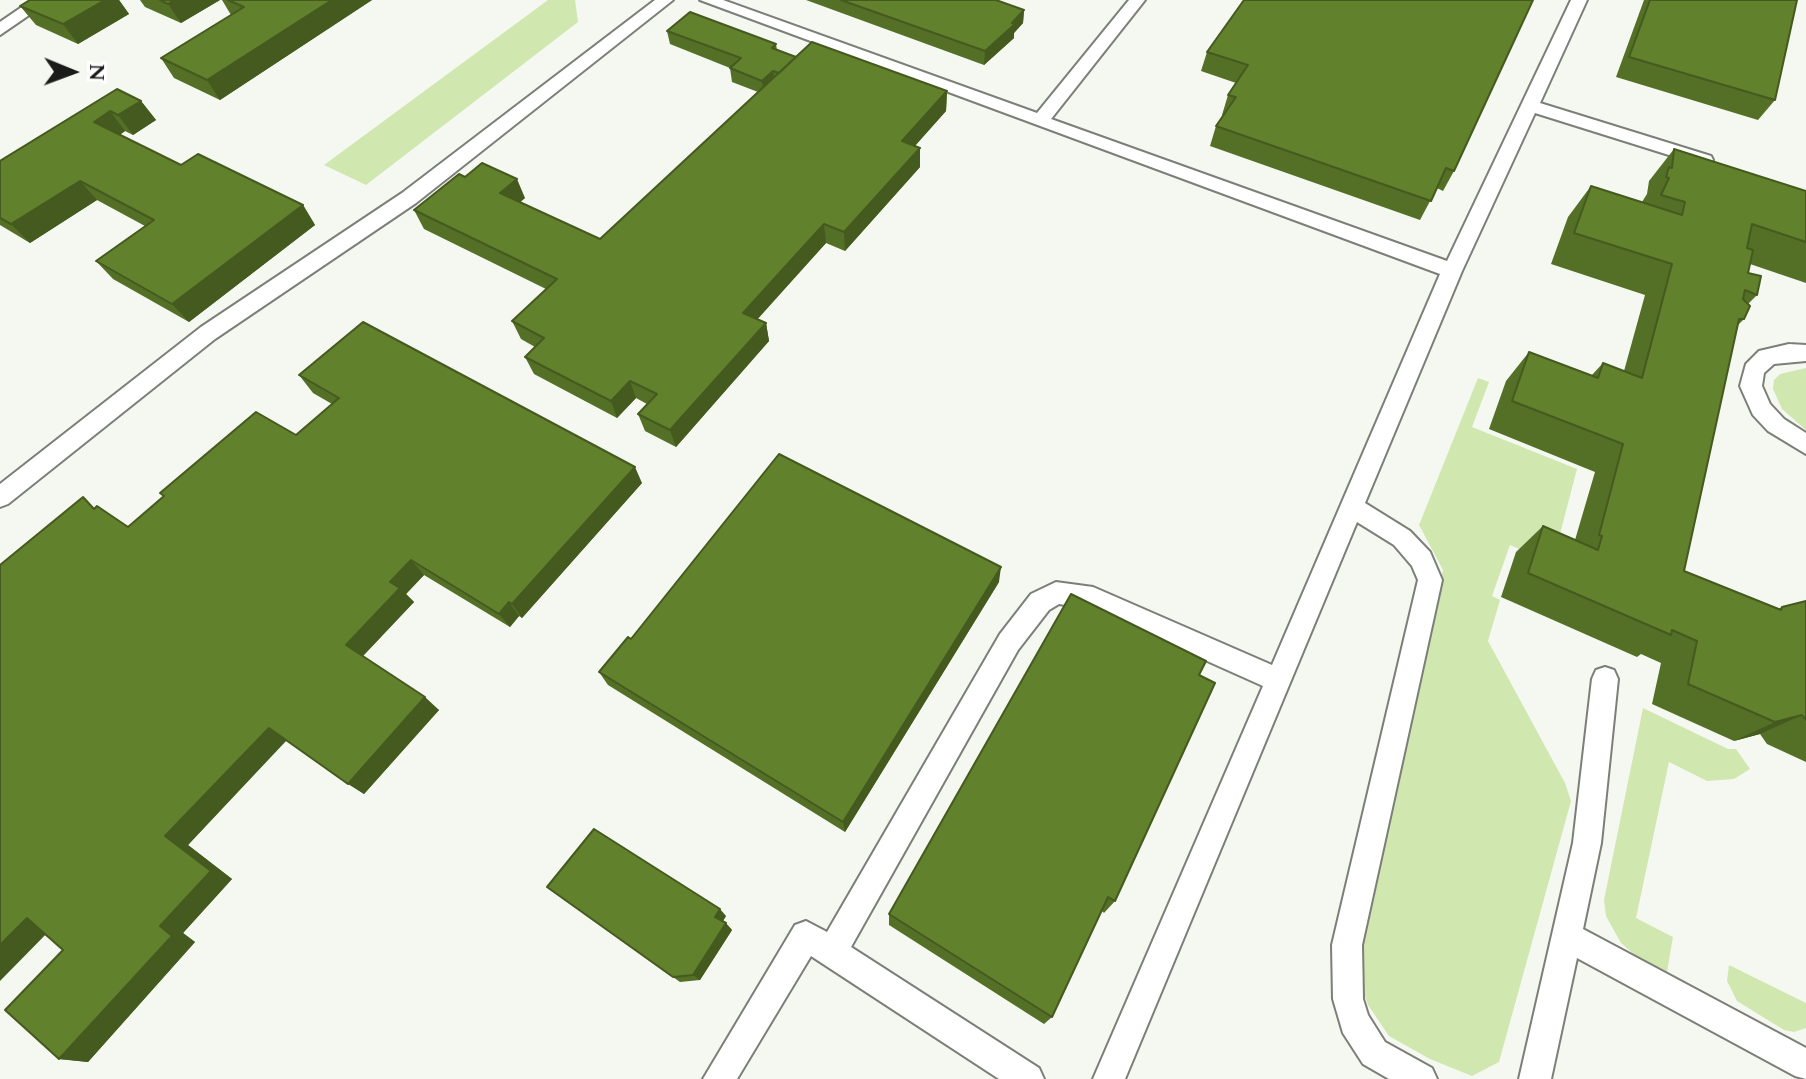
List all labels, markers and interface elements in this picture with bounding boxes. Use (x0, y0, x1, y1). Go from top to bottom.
north arrow (32, 32, 112, 112)
text: N (80, 63, 113, 82)

